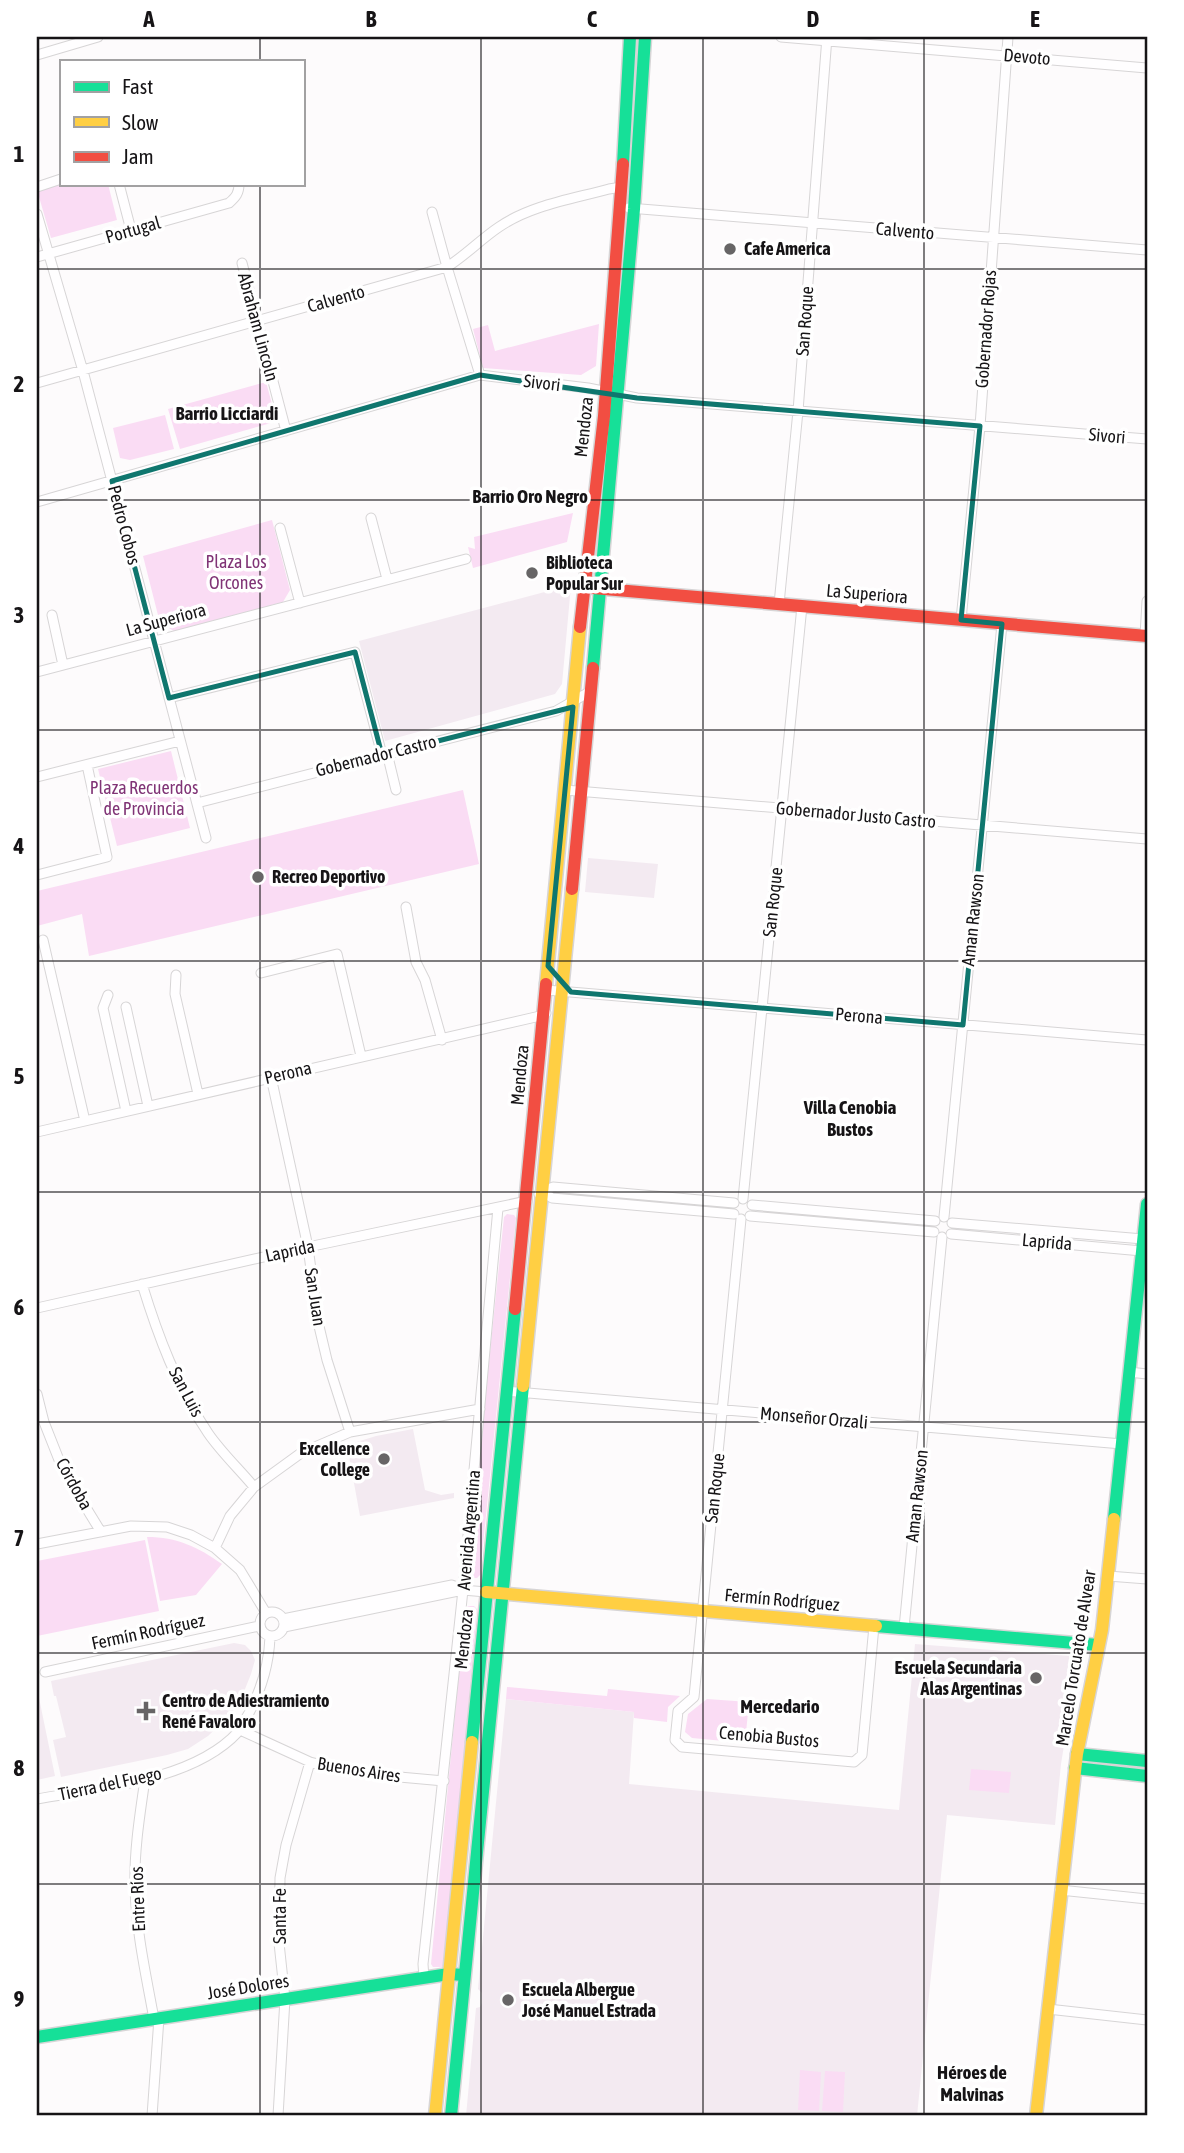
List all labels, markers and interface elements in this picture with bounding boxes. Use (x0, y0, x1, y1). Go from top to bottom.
text: A (142, 6, 155, 32)
text: B (366, 6, 377, 32)
text: C (587, 6, 598, 32)
text: D (807, 6, 820, 32)
text: E (1030, 6, 1040, 32)
street label: Devoto (1003, 44, 1051, 69)
legend (60, 60, 304, 186)
text: Fast (122, 74, 153, 98)
text: Slow (122, 110, 159, 134)
text: 1 (14, 141, 25, 167)
text: Jam (122, 144, 154, 168)
street label: Portugal (103, 212, 163, 247)
street label: Calvento (875, 217, 935, 244)
place label: Cafe America (744, 238, 831, 259)
marker: Cafe America (722, 241, 738, 257)
street label: Gobernador Rojas (971, 269, 1000, 389)
street label: Abraham Lincoln (234, 270, 283, 384)
street label: Calvento (305, 280, 367, 317)
street label: San Roque (792, 285, 817, 357)
street label: Sivori (522, 370, 562, 395)
text: 2 (14, 371, 24, 397)
street label: Mendoza (570, 396, 597, 458)
district label: Barrio Licciardi (176, 402, 278, 424)
street label: Sivori (1088, 423, 1126, 448)
street label: Pedro Cobos (104, 483, 145, 567)
district label: Barrio Oro Negro (472, 485, 588, 507)
park label: Plaza Los Orcones (205, 551, 267, 593)
place label: Biblioteca Popular Sur (546, 552, 623, 594)
marker: Biblioteca Popular Sur (524, 565, 540, 581)
street label: La Superiora (825, 579, 909, 608)
street label: La Superiora (124, 599, 208, 640)
text: 3 (14, 602, 24, 628)
street label: Gobernador Castro (313, 730, 438, 781)
park label: Plaza Recuerdos de Provincia (90, 777, 198, 819)
street label: Gobernador Justo Castro (775, 797, 937, 832)
text: 4 (13, 833, 25, 859)
place label: Recreo Deportivo (272, 866, 385, 887)
street label: San Roque (758, 866, 787, 938)
marker: Recreo Deportivo (250, 869, 266, 885)
street label: Aman Rawson (957, 873, 988, 967)
street label: Perona (834, 1003, 884, 1028)
street label: Mendoza (506, 1044, 533, 1106)
street label: Perona (262, 1057, 313, 1088)
text: 5 (14, 1063, 25, 1089)
district label: Villa Cenobia Bustos (803, 1096, 897, 1140)
street label: Laprida (1021, 1229, 1073, 1254)
street label: Laprida (263, 1235, 317, 1266)
street label: San Juan (301, 1266, 330, 1328)
text: 6 (14, 1294, 25, 1320)
street label: San Luis (165, 1363, 208, 1420)
street label: Monseñor Orzali (759, 1402, 869, 1433)
place label: Excellence College (299, 1438, 370, 1480)
street label: Aman Rawson (901, 1449, 932, 1543)
marker: Excellence College (376, 1451, 392, 1467)
street label: San Roque (700, 1452, 729, 1524)
street label: Córdoba (52, 1454, 97, 1513)
street label: Avenida Argentina (453, 1469, 484, 1591)
text: 7 (14, 1525, 24, 1551)
street label: Marcelo Torcuato de Alvear (1051, 1568, 1100, 1747)
street label: Fermín Rodríguez (724, 1584, 841, 1615)
street label: Mendoza (450, 1608, 477, 1670)
street label: Fermín Rodríguez (89, 1609, 207, 1654)
place label: Escuela Secundaria Alas Argentinas (894, 1657, 1023, 1699)
marker: Escuela Secundaria Alas Argentinas (1028, 1670, 1044, 1686)
place label: Centro de Adiestramiento René Favaloro (162, 1690, 330, 1732)
district label: Mercedario (740, 1695, 820, 1717)
marker: Centro de Adiestramiento René Favaloro (136, 1701, 156, 1721)
street label: Cenobia Bustos (718, 1722, 820, 1751)
street label: Buenos Aires (316, 1753, 402, 1786)
text: 8 (14, 1755, 25, 1781)
street label: Tierra del Fuego (57, 1762, 163, 1805)
street label: Entre Ríos (126, 1866, 149, 1932)
street label: Santa Fe (269, 1888, 290, 1944)
street label: José Dolores (205, 1970, 290, 2003)
place label: Escuela Albergue José Manuel Estrada (521, 1979, 656, 2021)
text: 9 (14, 1986, 25, 2012)
marker: Escuela Albergue José Manuel Estrada (500, 1992, 516, 2008)
district label: Héroes de Malvinas (937, 2061, 1007, 2105)

